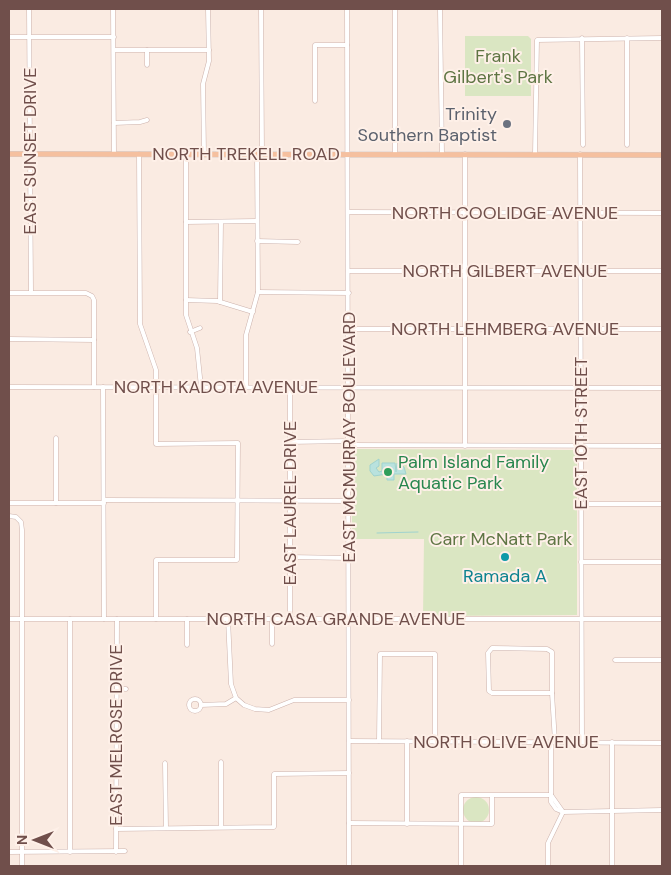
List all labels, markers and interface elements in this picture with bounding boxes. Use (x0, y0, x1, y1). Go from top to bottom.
park label: Frank Gilbert's Park (443, 44, 553, 89)
street label: EAST SUNSET DRIVE (18, 68, 42, 234)
place label: Trinity Southern Baptist (358, 102, 497, 147)
marker: Trinity Southern Baptist (501, 118, 513, 130)
street label: NORTH TREKELL ROAD (152, 142, 340, 166)
street label: NORTH COOLIDGE AVENUE (392, 201, 618, 225)
street label: NORTH GILBERT AVENUE (403, 259, 607, 283)
street label: EAST MCMURRAY BOULEVARD (337, 312, 361, 562)
street label: NORTH LEHMBERG AVENUE (391, 317, 619, 341)
street label: EAST 10TH STREET (569, 357, 593, 509)
street label: NORTH KADOTA AVENUE (114, 375, 318, 399)
street label: EAST LAUREL DRIVE (278, 421, 302, 585)
place label: Palm Island Family Aquatic Park (398, 450, 549, 495)
marker: Palm Island Family Aquatic Park (382, 466, 394, 478)
park label: Carr McNatt Park (430, 527, 572, 551)
marker: Ramada A (499, 551, 511, 563)
place label: Ramada A (463, 564, 547, 588)
street label: NORTH CASA GRANDE AVENUE (207, 607, 465, 631)
street label: EAST MELROSE DRIVE (104, 644, 128, 826)
street label: NORTH OLIVE AVENUE (413, 730, 599, 754)
north arrow (10, 815, 60, 865)
text: N (13, 835, 31, 845)

